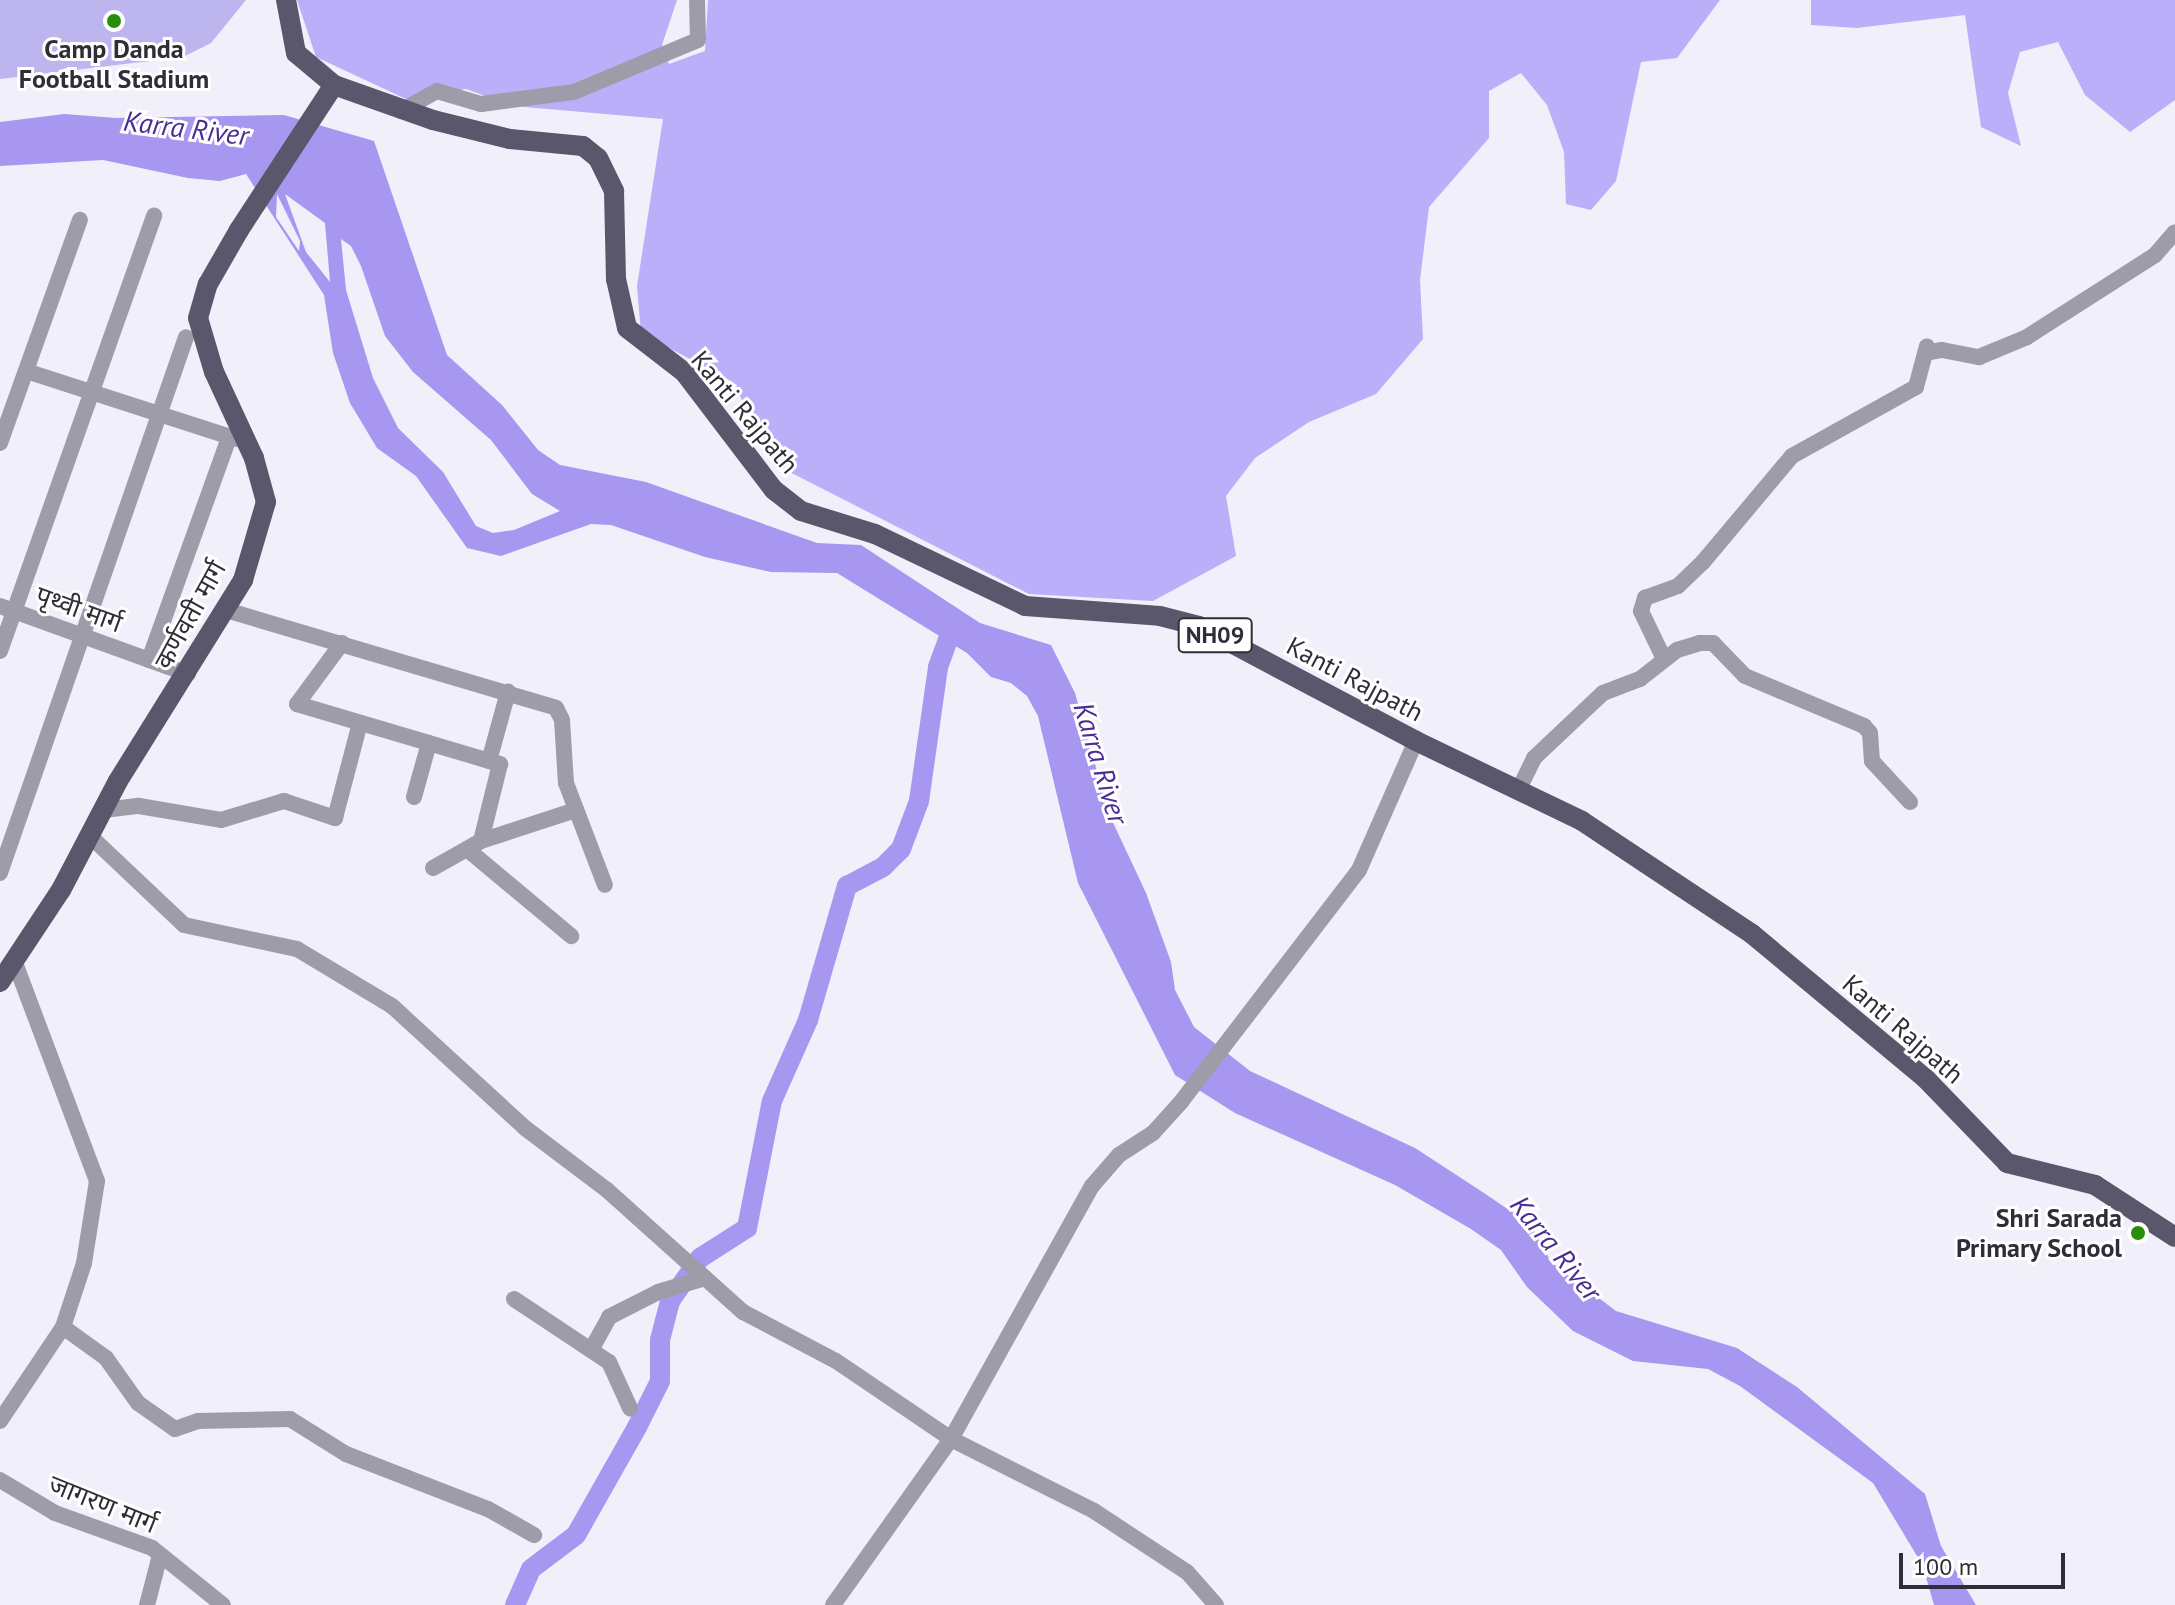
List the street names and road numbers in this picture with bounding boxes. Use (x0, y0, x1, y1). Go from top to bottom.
street label: Kanti Rajpath (685, 345, 805, 479)
street label: कर्णवती मार्ग (148, 556, 232, 674)
street label: पृथ्वी मार्ग (31, 579, 127, 639)
road number: NH09 (1177, 615, 1253, 655)
street label: Kanti Rajpath (1281, 630, 1429, 728)
street label: Kanti Rajpath (1836, 968, 1970, 1090)
street label: जागरण मार्ग (44, 1468, 162, 1540)

